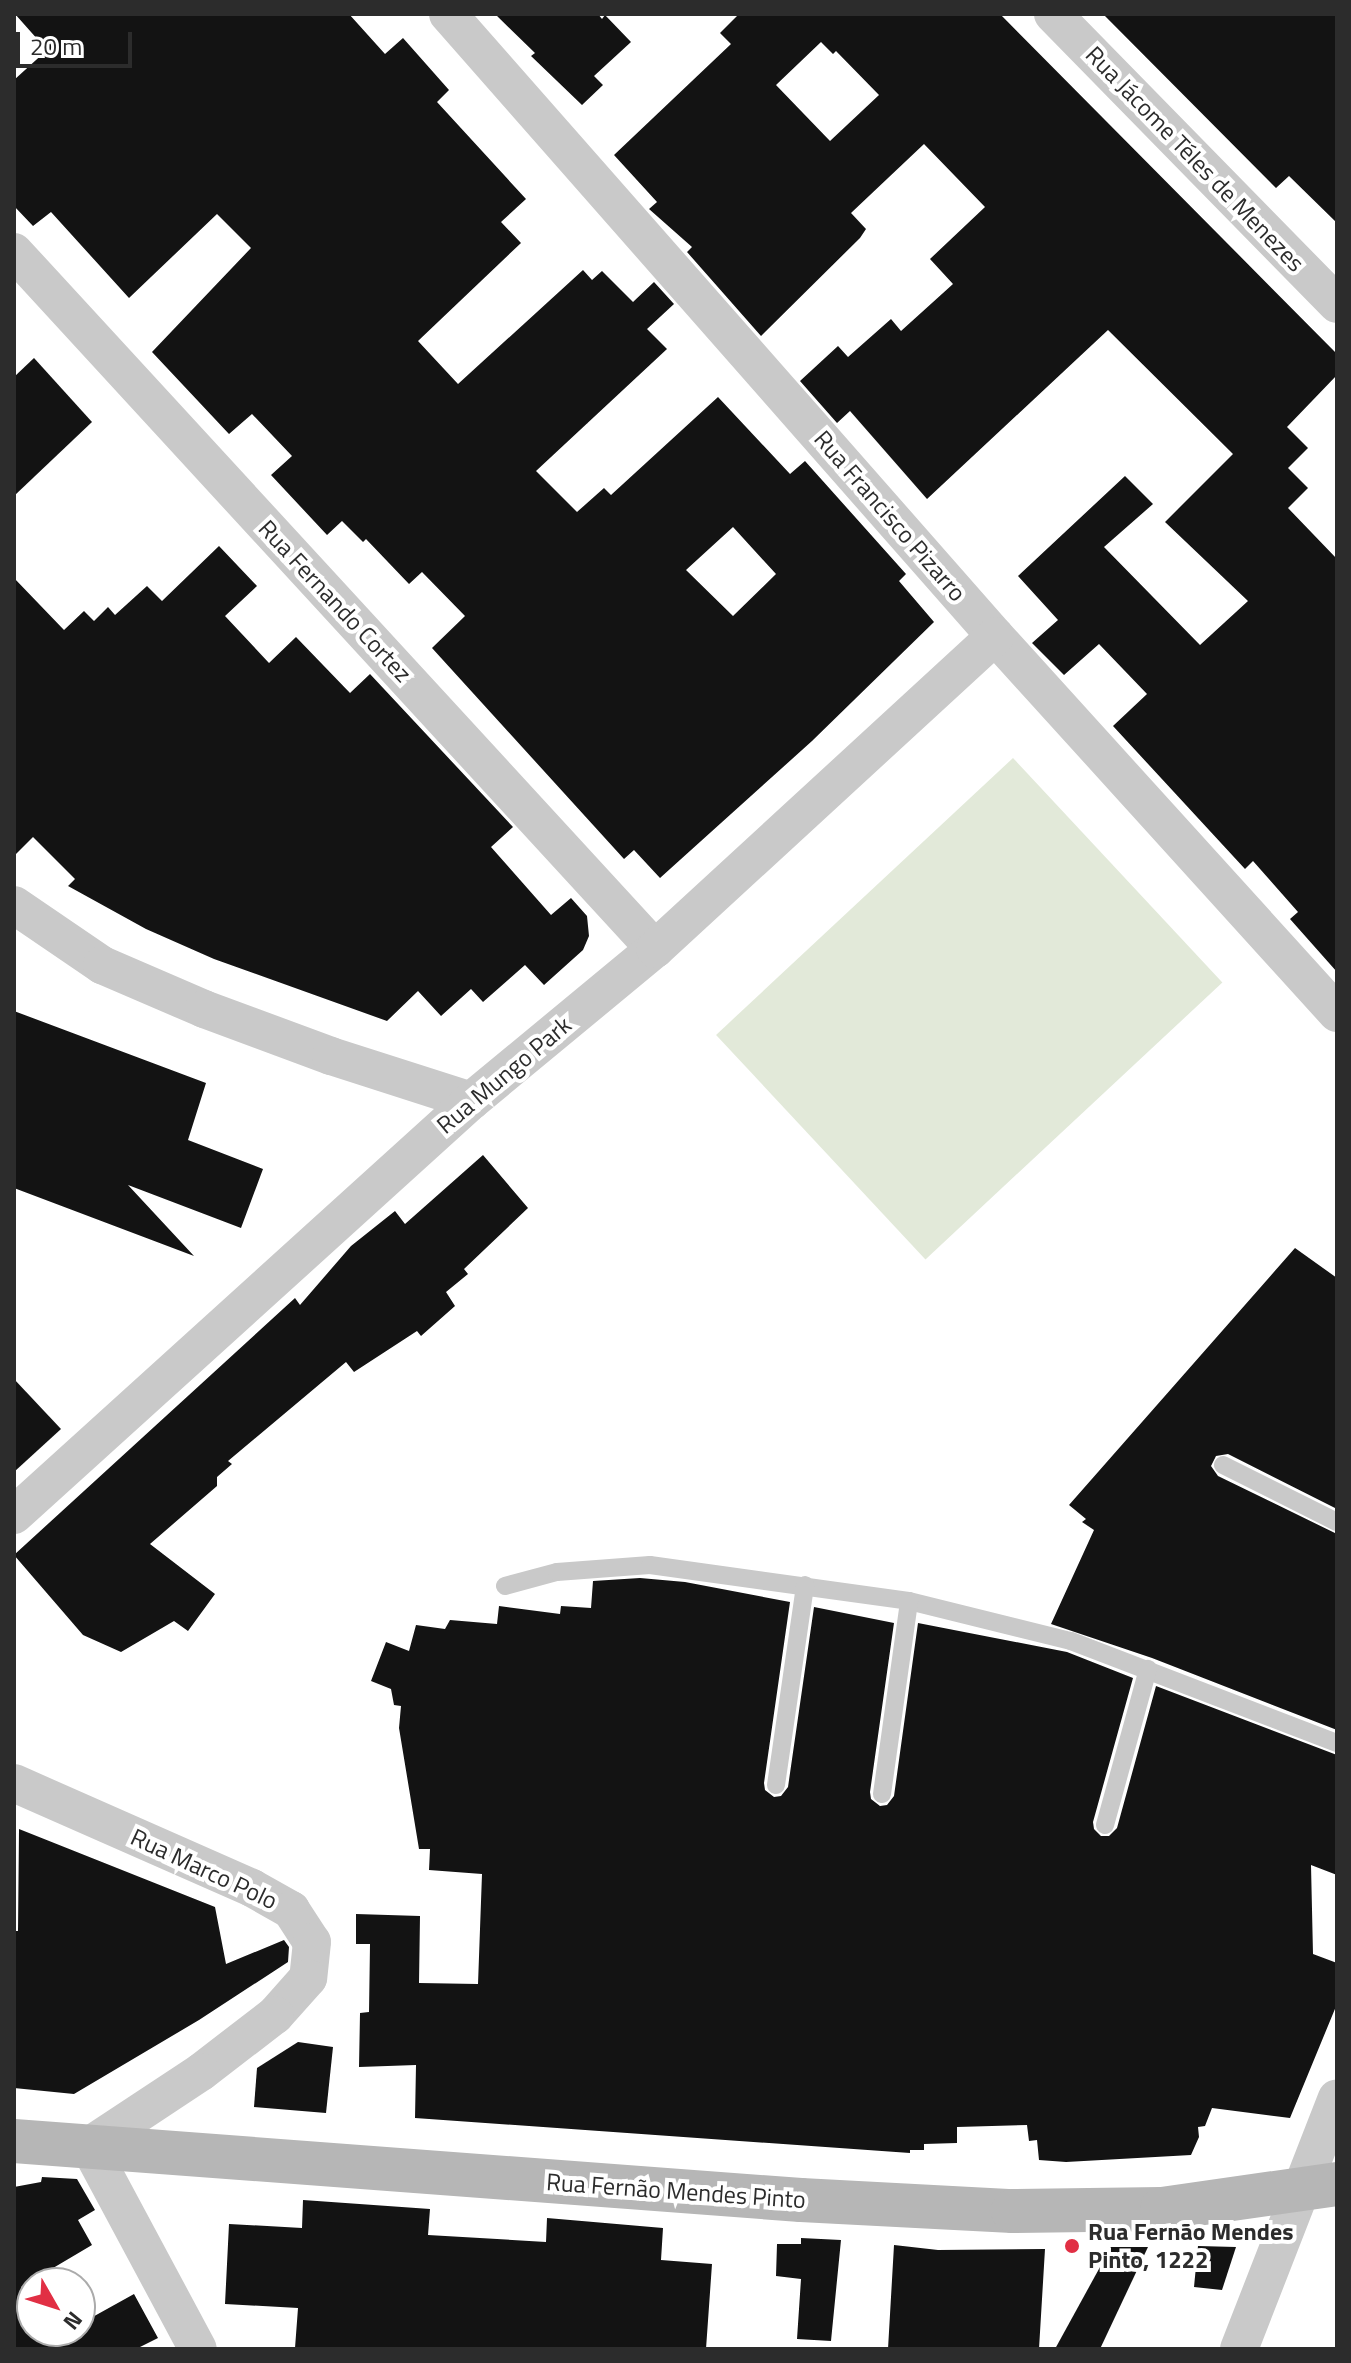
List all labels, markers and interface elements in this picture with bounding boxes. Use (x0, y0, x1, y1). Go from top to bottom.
scale bar (20, 16, 136, 66)
text: 20 m (30, 28, 82, 64)
street label: Rua Jácome Téles de Menezes (1080, 40, 1310, 278)
street label: Rua Francisco Pizarro (808, 425, 972, 607)
street label: Rua Fernando Cortez (252, 514, 418, 688)
street label: Rua Mungo Park (431, 1010, 577, 1140)
street label: Rua Marco Polo (126, 1822, 282, 1916)
street label: Rua Fernão Mendes Pinto (545, 2168, 807, 2214)
place label: Rua Fernão Mendes Pinto, 1222 (1088, 2218, 1293, 2274)
marker: Rua Fernão Mendes Pinto, 1222 (1063, 2237, 1081, 2255)
north arrow (16, 2267, 96, 2347)
text: N (55, 2304, 91, 2337)

